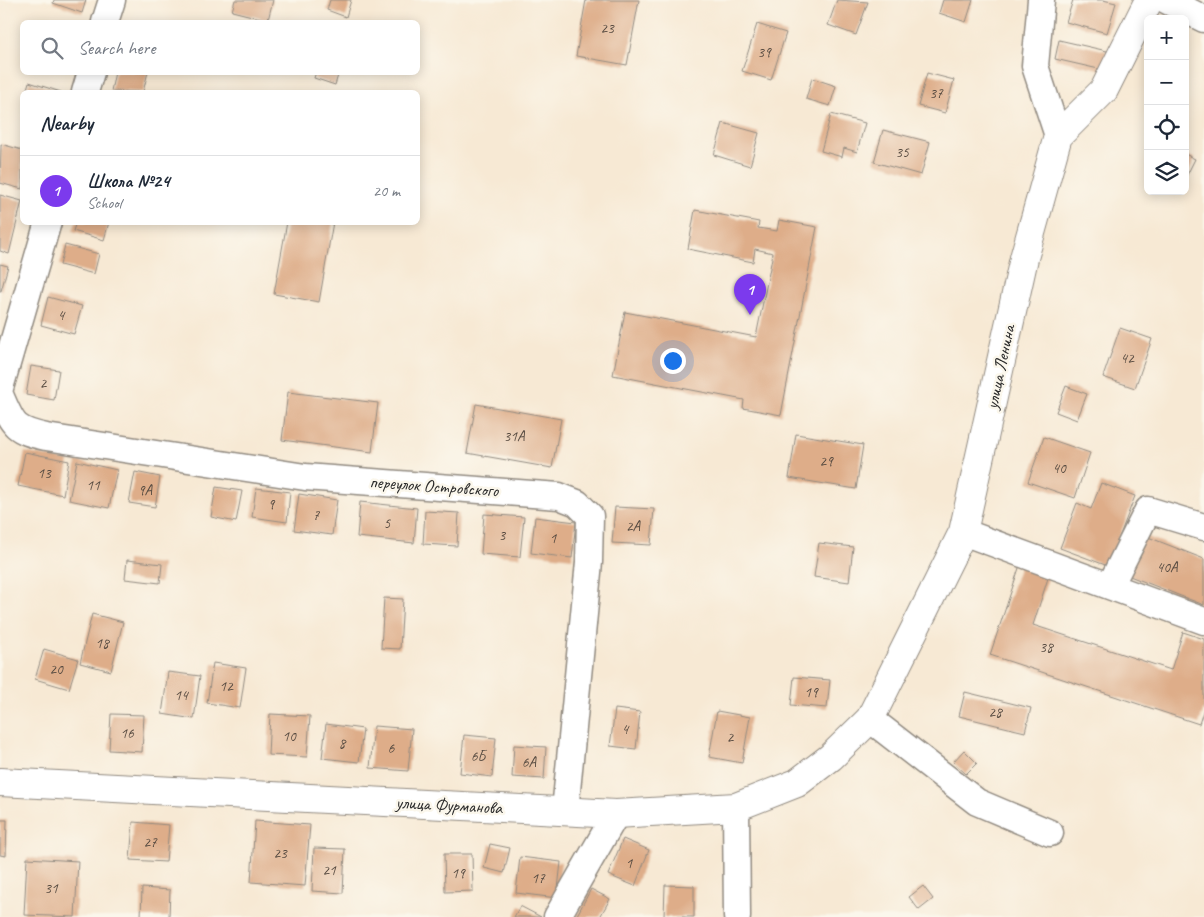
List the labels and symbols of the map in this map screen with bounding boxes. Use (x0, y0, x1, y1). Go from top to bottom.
house number: 23 (600, 19, 615, 38)
house number: 39 (757, 43, 772, 62)
house number: 37 (929, 84, 944, 103)
house number: 35 (895, 143, 910, 162)
pin: 1 (734, 274, 766, 315)
house number: 4 (58, 306, 66, 325)
street label: улица Ленина (980, 321, 1020, 412)
your location (660, 348, 686, 374)
house number: 42 (1120, 349, 1135, 368)
house number: 2 (40, 374, 48, 393)
house number: 31А (503, 427, 526, 446)
house number: 29 (819, 452, 834, 471)
house number: 40 (1052, 459, 1067, 478)
house number: 13 (37, 464, 52, 483)
street label: переулок Островского (369, 471, 501, 502)
house number: 11 (86, 476, 101, 495)
house number: 9А (138, 481, 154, 500)
house number: 9 (268, 495, 276, 514)
house number: 7 (313, 506, 321, 525)
house number: 5 (384, 514, 392, 533)
house number: 2А (626, 517, 642, 536)
house number: 3 (499, 526, 507, 545)
house number: 1 (550, 529, 558, 548)
house number: 40А (1156, 558, 1179, 577)
house number: 18 (95, 634, 110, 653)
house number: 38 (1039, 638, 1054, 657)
house number: 20 (49, 660, 64, 679)
house number: 12 (219, 677, 234, 696)
house number: 19 (804, 683, 819, 702)
house number: 14 (174, 686, 189, 705)
house number: 28 (988, 703, 1003, 722)
house number: 4 (622, 720, 630, 739)
house number: 16 (120, 724, 135, 743)
house number: 10 (282, 727, 297, 746)
house number: 2 (727, 728, 735, 747)
house number: 8 (339, 734, 347, 753)
house number: 6 (388, 739, 396, 758)
house number: 6Б (471, 747, 488, 766)
house number: 6А (522, 753, 538, 772)
street label: улица Фурманова (394, 791, 504, 819)
house number: 27 (143, 833, 158, 852)
house number: 23 (273, 844, 288, 863)
house number: 1 (626, 854, 634, 873)
house number: 21 (322, 861, 337, 880)
house number: 19 (451, 864, 466, 883)
house number: 17 (531, 869, 546, 888)
house number: 31 (44, 879, 59, 898)

